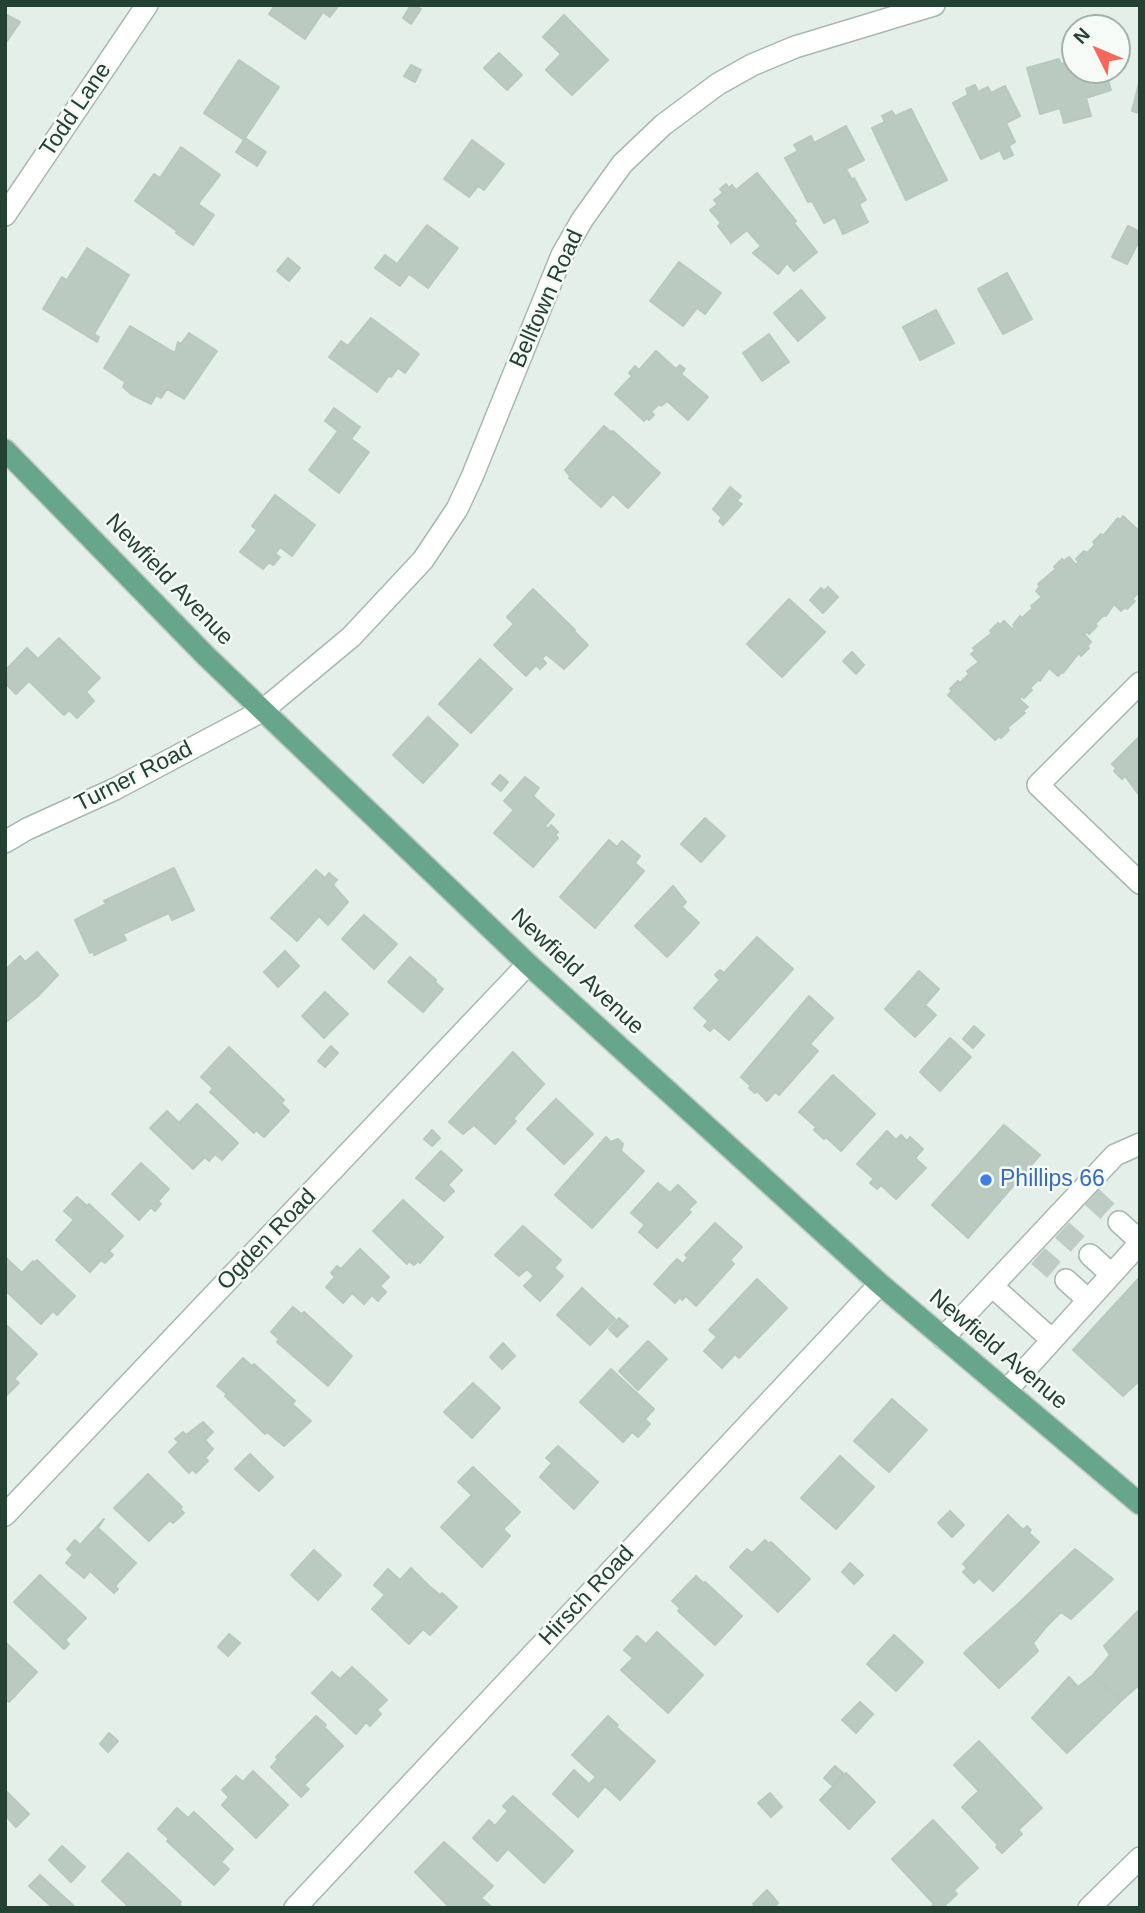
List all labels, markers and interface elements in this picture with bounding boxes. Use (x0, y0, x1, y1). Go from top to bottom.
north arrow (1061, 14, 1131, 84)
text: N (1069, 24, 1094, 48)
street label: Todd Lane (35, 58, 117, 162)
street label: Belltown Road (504, 226, 590, 372)
street label: Newfield Avenue (99, 508, 239, 652)
street label: Turner Road (71, 736, 197, 818)
street label: Newfield Avenue (505, 903, 649, 1041)
place label: Phillips 66 (1000, 1166, 1105, 1194)
marker: Phillips 66 (978, 1172, 994, 1188)
street label: Ogden Road (212, 1184, 322, 1296)
street label: Newfield Avenue (923, 1284, 1073, 1416)
street label: Hirsch Road (534, 1540, 640, 1652)

